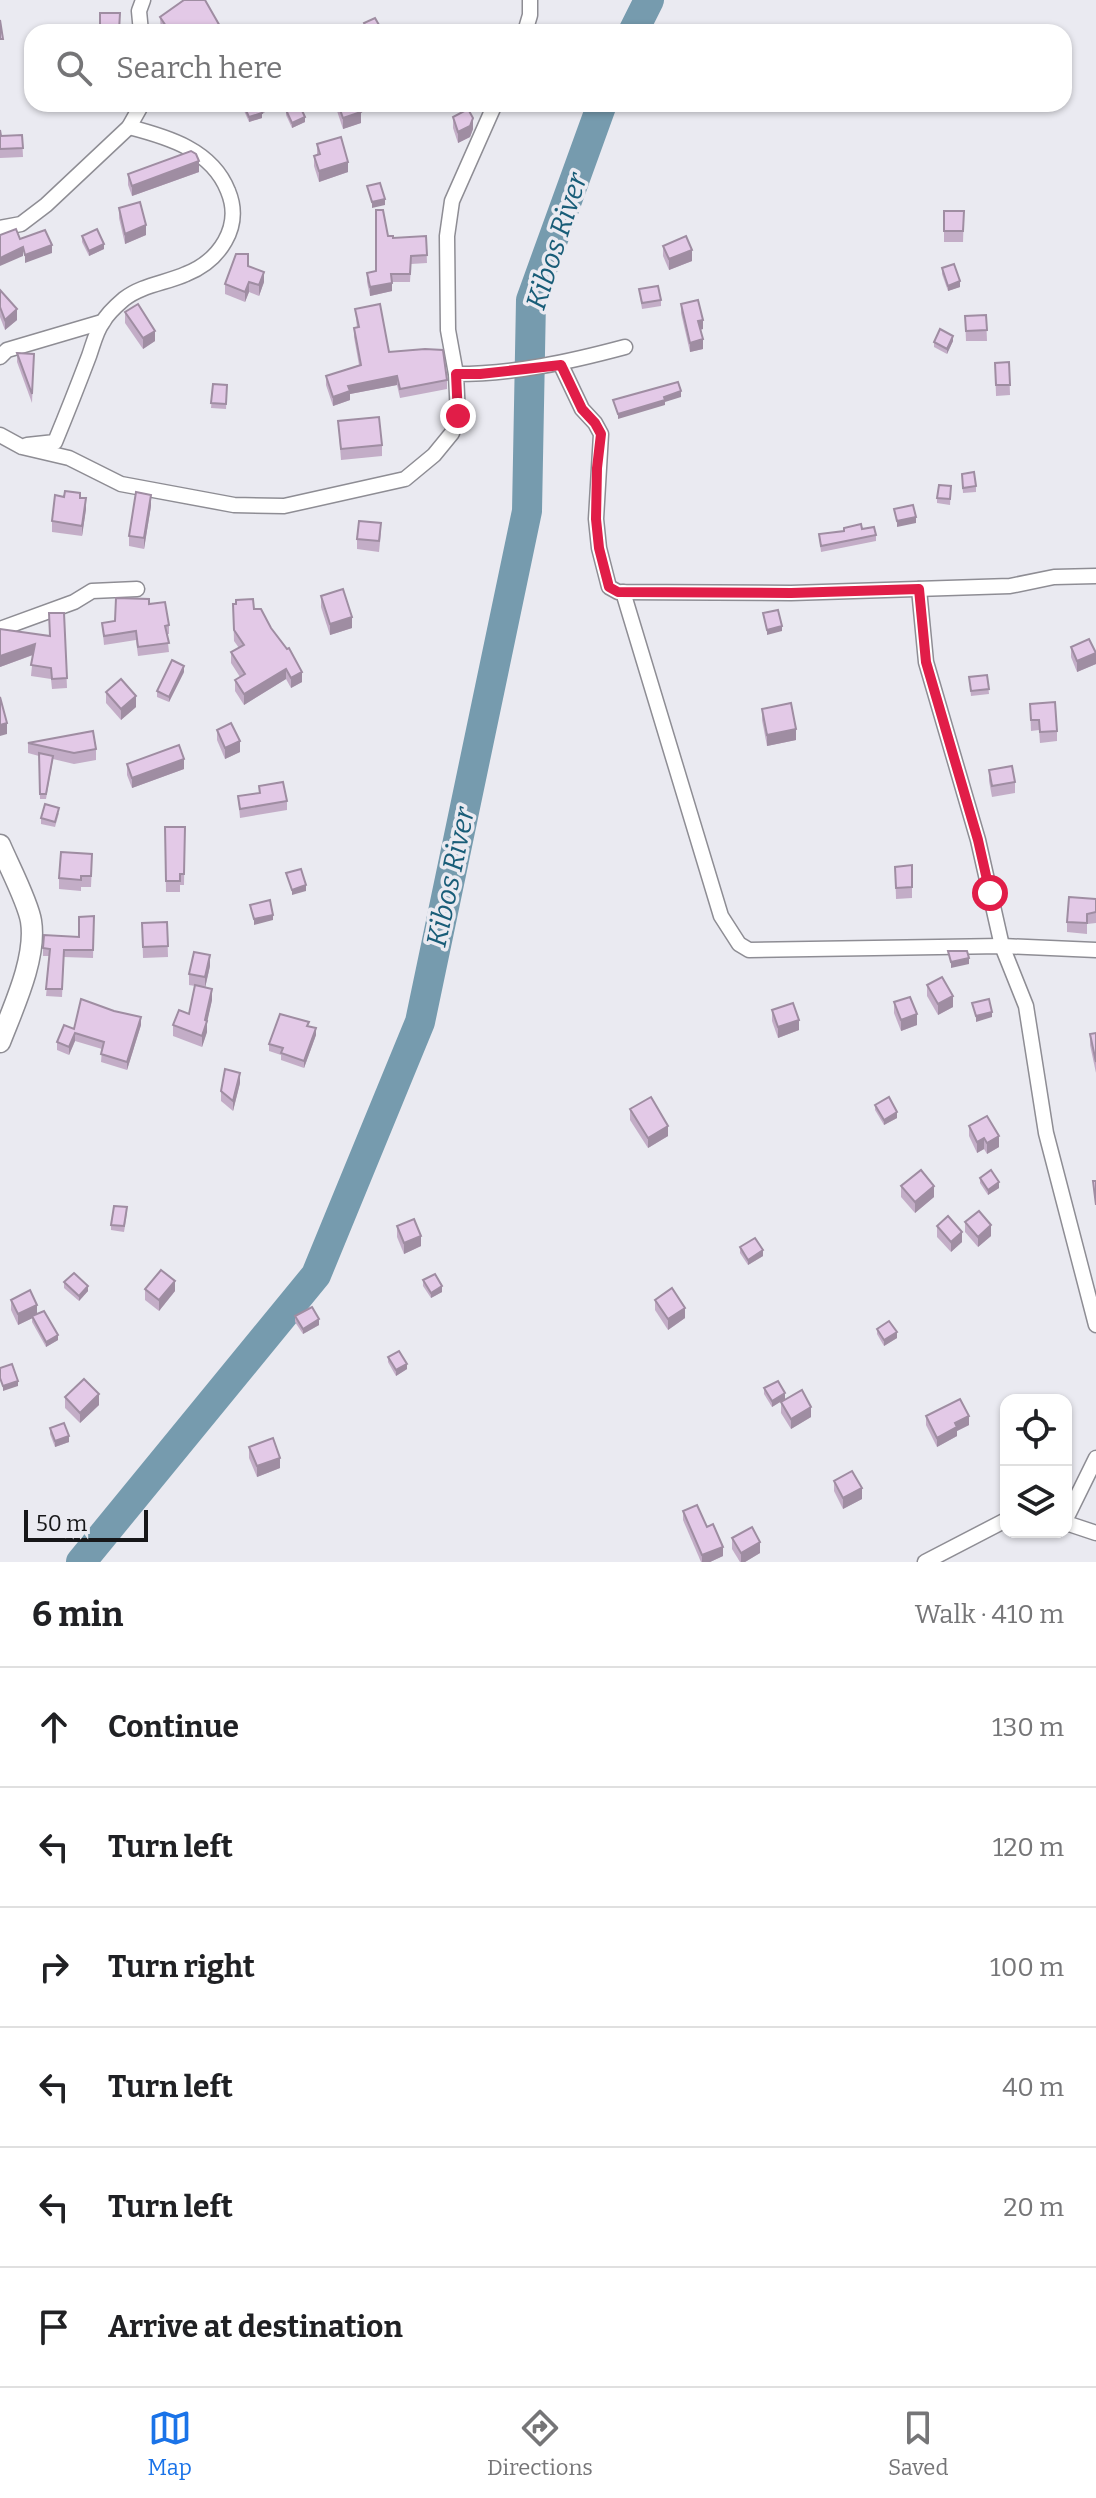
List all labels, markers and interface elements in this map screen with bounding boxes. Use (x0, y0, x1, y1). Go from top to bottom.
search box (24, 24, 1072, 112)
icon: search (52, 46, 96, 90)
text: Search here (116, 50, 283, 86)
water label: Kibos River (519, 167, 595, 313)
route end (440, 398, 476, 434)
water label: Kibos River (420, 803, 482, 950)
route start (972, 875, 1008, 911)
map controls (1000, 1394, 1072, 1538)
button: locate (1000, 1394, 1072, 1466)
button: layers (1000, 1466, 1072, 1538)
scale bar (24, 1506, 148, 1542)
text: 50 m (36, 1510, 87, 1537)
text: 6 min (32, 1594, 123, 1635)
text: Walk · 410 m (915, 1599, 1064, 1630)
icon: ahead (32, 1705, 76, 1749)
text: Continue (108, 1709, 239, 1745)
text: 130 m (992, 1712, 1064, 1743)
icon: left (32, 1825, 76, 1869)
text: Turn left (108, 1829, 233, 1865)
text: 120 m (993, 1832, 1064, 1863)
icon: right (32, 1945, 76, 1989)
text: Turn right (108, 1949, 255, 1985)
text: 100 m (990, 1952, 1064, 1983)
icon: left (32, 2065, 76, 2109)
text: Turn left (108, 2069, 233, 2105)
text: 40 m (1002, 2072, 1064, 2103)
icon: left (32, 2185, 76, 2229)
text: Turn left (108, 2189, 233, 2225)
text: 20 m (1003, 2192, 1064, 2223)
icon: arrive (32, 2305, 76, 2349)
text: Arrive at destination (108, 2309, 403, 2345)
tab: Map (148, 2406, 192, 2481)
tab: Directions (487, 2406, 593, 2481)
tab: Saved (888, 2406, 948, 2481)

